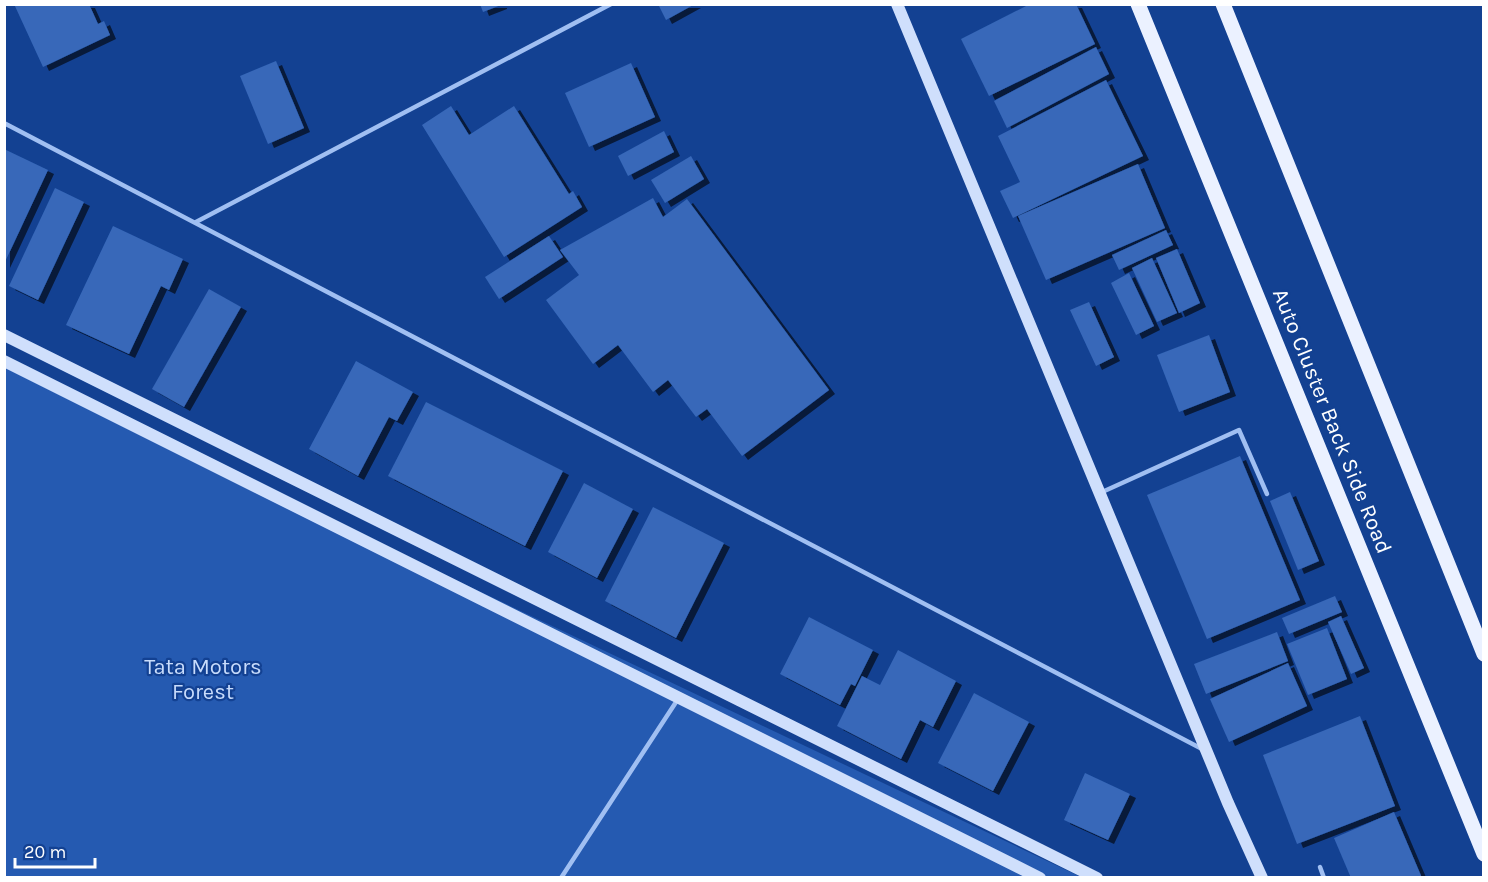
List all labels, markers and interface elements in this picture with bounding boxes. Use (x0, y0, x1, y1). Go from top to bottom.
street label: Auto Cluster Back Side Road (1267, 285, 1397, 557)
park label: Tata Motors Forest (144, 654, 262, 705)
scale bar (15, 831, 94, 869)
text: 20 m (24, 841, 66, 863)

